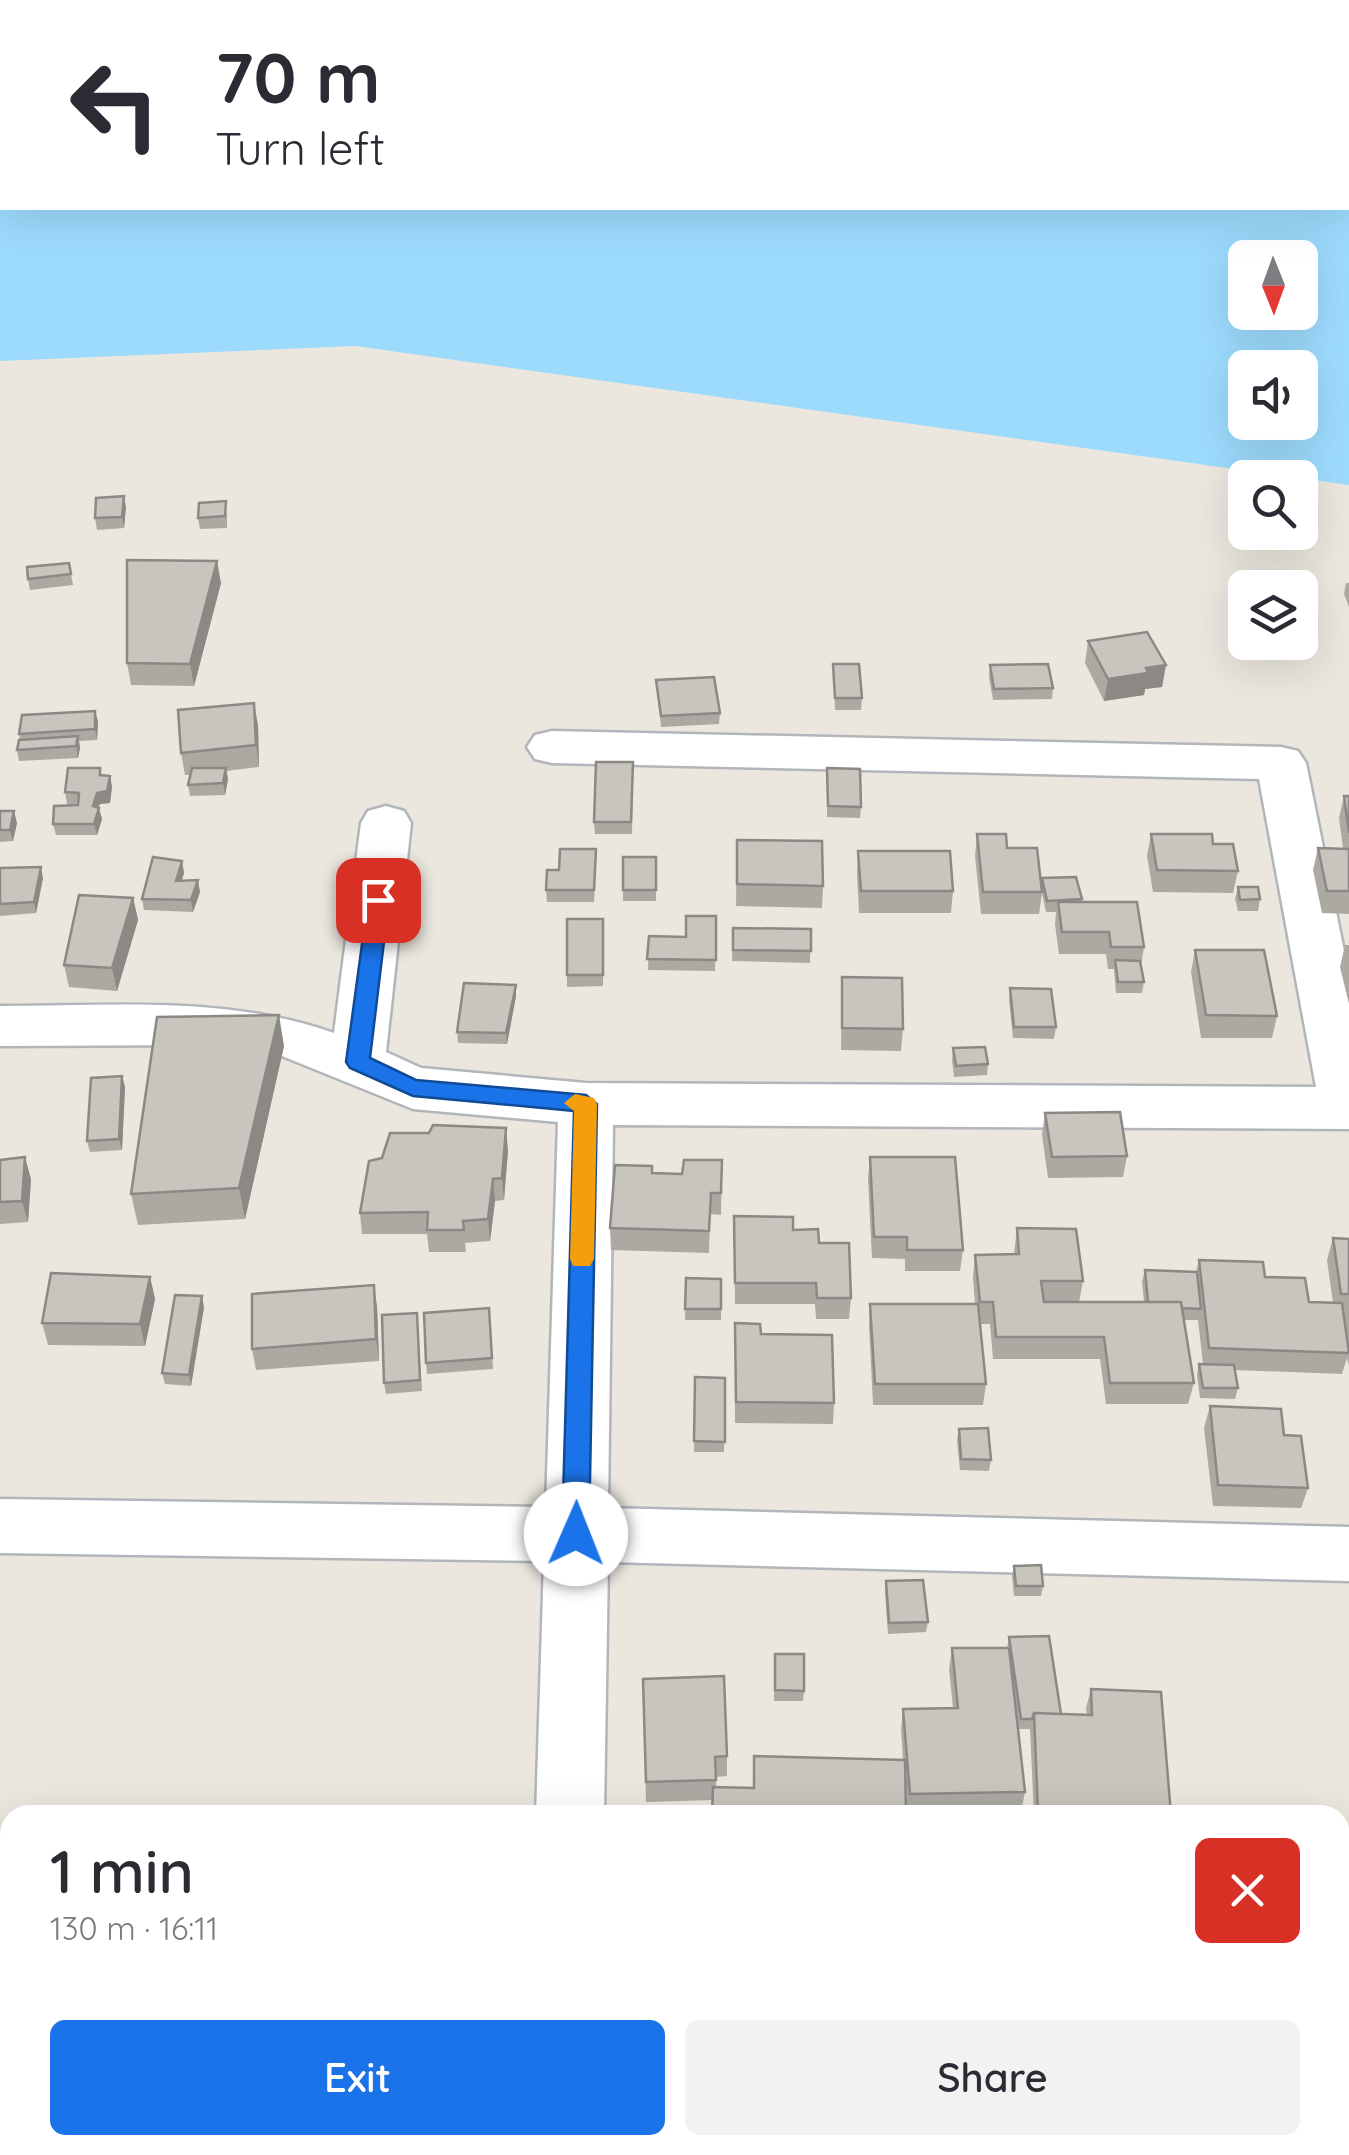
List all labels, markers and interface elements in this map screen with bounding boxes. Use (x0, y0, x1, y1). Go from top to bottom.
text: 70 m (215, 33, 381, 121)
icon: left (50, 40, 180, 170)
text: Turn left (215, 120, 385, 176)
north arrow (1228, 240, 1318, 330)
map controls (1228, 240, 1318, 660)
button: sound (1228, 350, 1318, 440)
button: search (1228, 460, 1318, 550)
button: layers (1228, 570, 1318, 660)
pin (336, 858, 421, 943)
icon: arrive (351, 873, 406, 928)
position arrow (524, 1482, 628, 1586)
text: 1 min (50, 1833, 194, 1908)
button: close (1195, 1838, 1300, 1943)
text: 130 m · 16:11 (50, 1908, 218, 1948)
button: Exit (50, 2020, 665, 2135)
button: Share (685, 2020, 1300, 2135)

